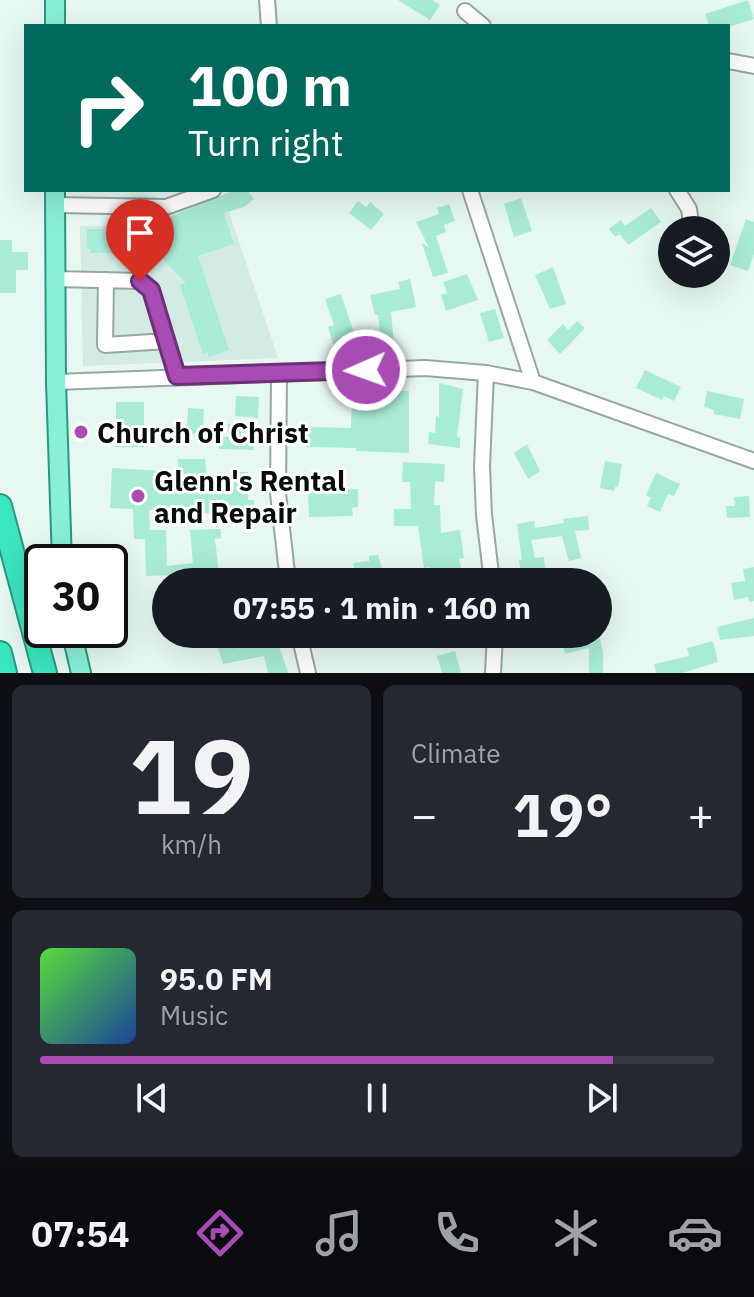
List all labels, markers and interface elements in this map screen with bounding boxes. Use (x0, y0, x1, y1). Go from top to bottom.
text: 100 m (188, 49, 352, 121)
icon: right (56, 56, 160, 160)
text: Turn right (188, 119, 344, 166)
pin (106, 199, 174, 281)
icon: arrive (118, 211, 162, 255)
map controls (658, 216, 730, 288)
button: layers (658, 216, 730, 288)
position arrow (324, 328, 408, 412)
place label: Church of Christ (97, 414, 309, 451)
marker: Church of Christ (72, 423, 90, 441)
place label: Glenn's Rental and Repair (154, 462, 346, 531)
marker: Glenn's Rental and Repair (129, 487, 147, 505)
speed limit sign: 30 (24, 544, 128, 648)
text: 07:55 · 1 min · 160 m (233, 588, 531, 627)
text: 19 (129, 707, 254, 843)
text: Climate (411, 736, 501, 770)
text: 19° (512, 775, 613, 854)
text: − (411, 786, 437, 843)
text: + (688, 786, 714, 843)
text: km/h (161, 827, 222, 861)
text: 95.0 FM (160, 959, 273, 998)
text: Music (160, 998, 228, 1032)
icon: previous (130, 1076, 174, 1120)
icon: pause (355, 1076, 399, 1120)
icon: next (580, 1076, 624, 1120)
icon: directions (192, 1205, 248, 1261)
icon: music (311, 1205, 367, 1261)
icon: phone (429, 1205, 485, 1261)
icon: climate (548, 1205, 604, 1261)
icon: car (667, 1205, 723, 1261)
text: 07:54 (31, 1210, 130, 1257)

